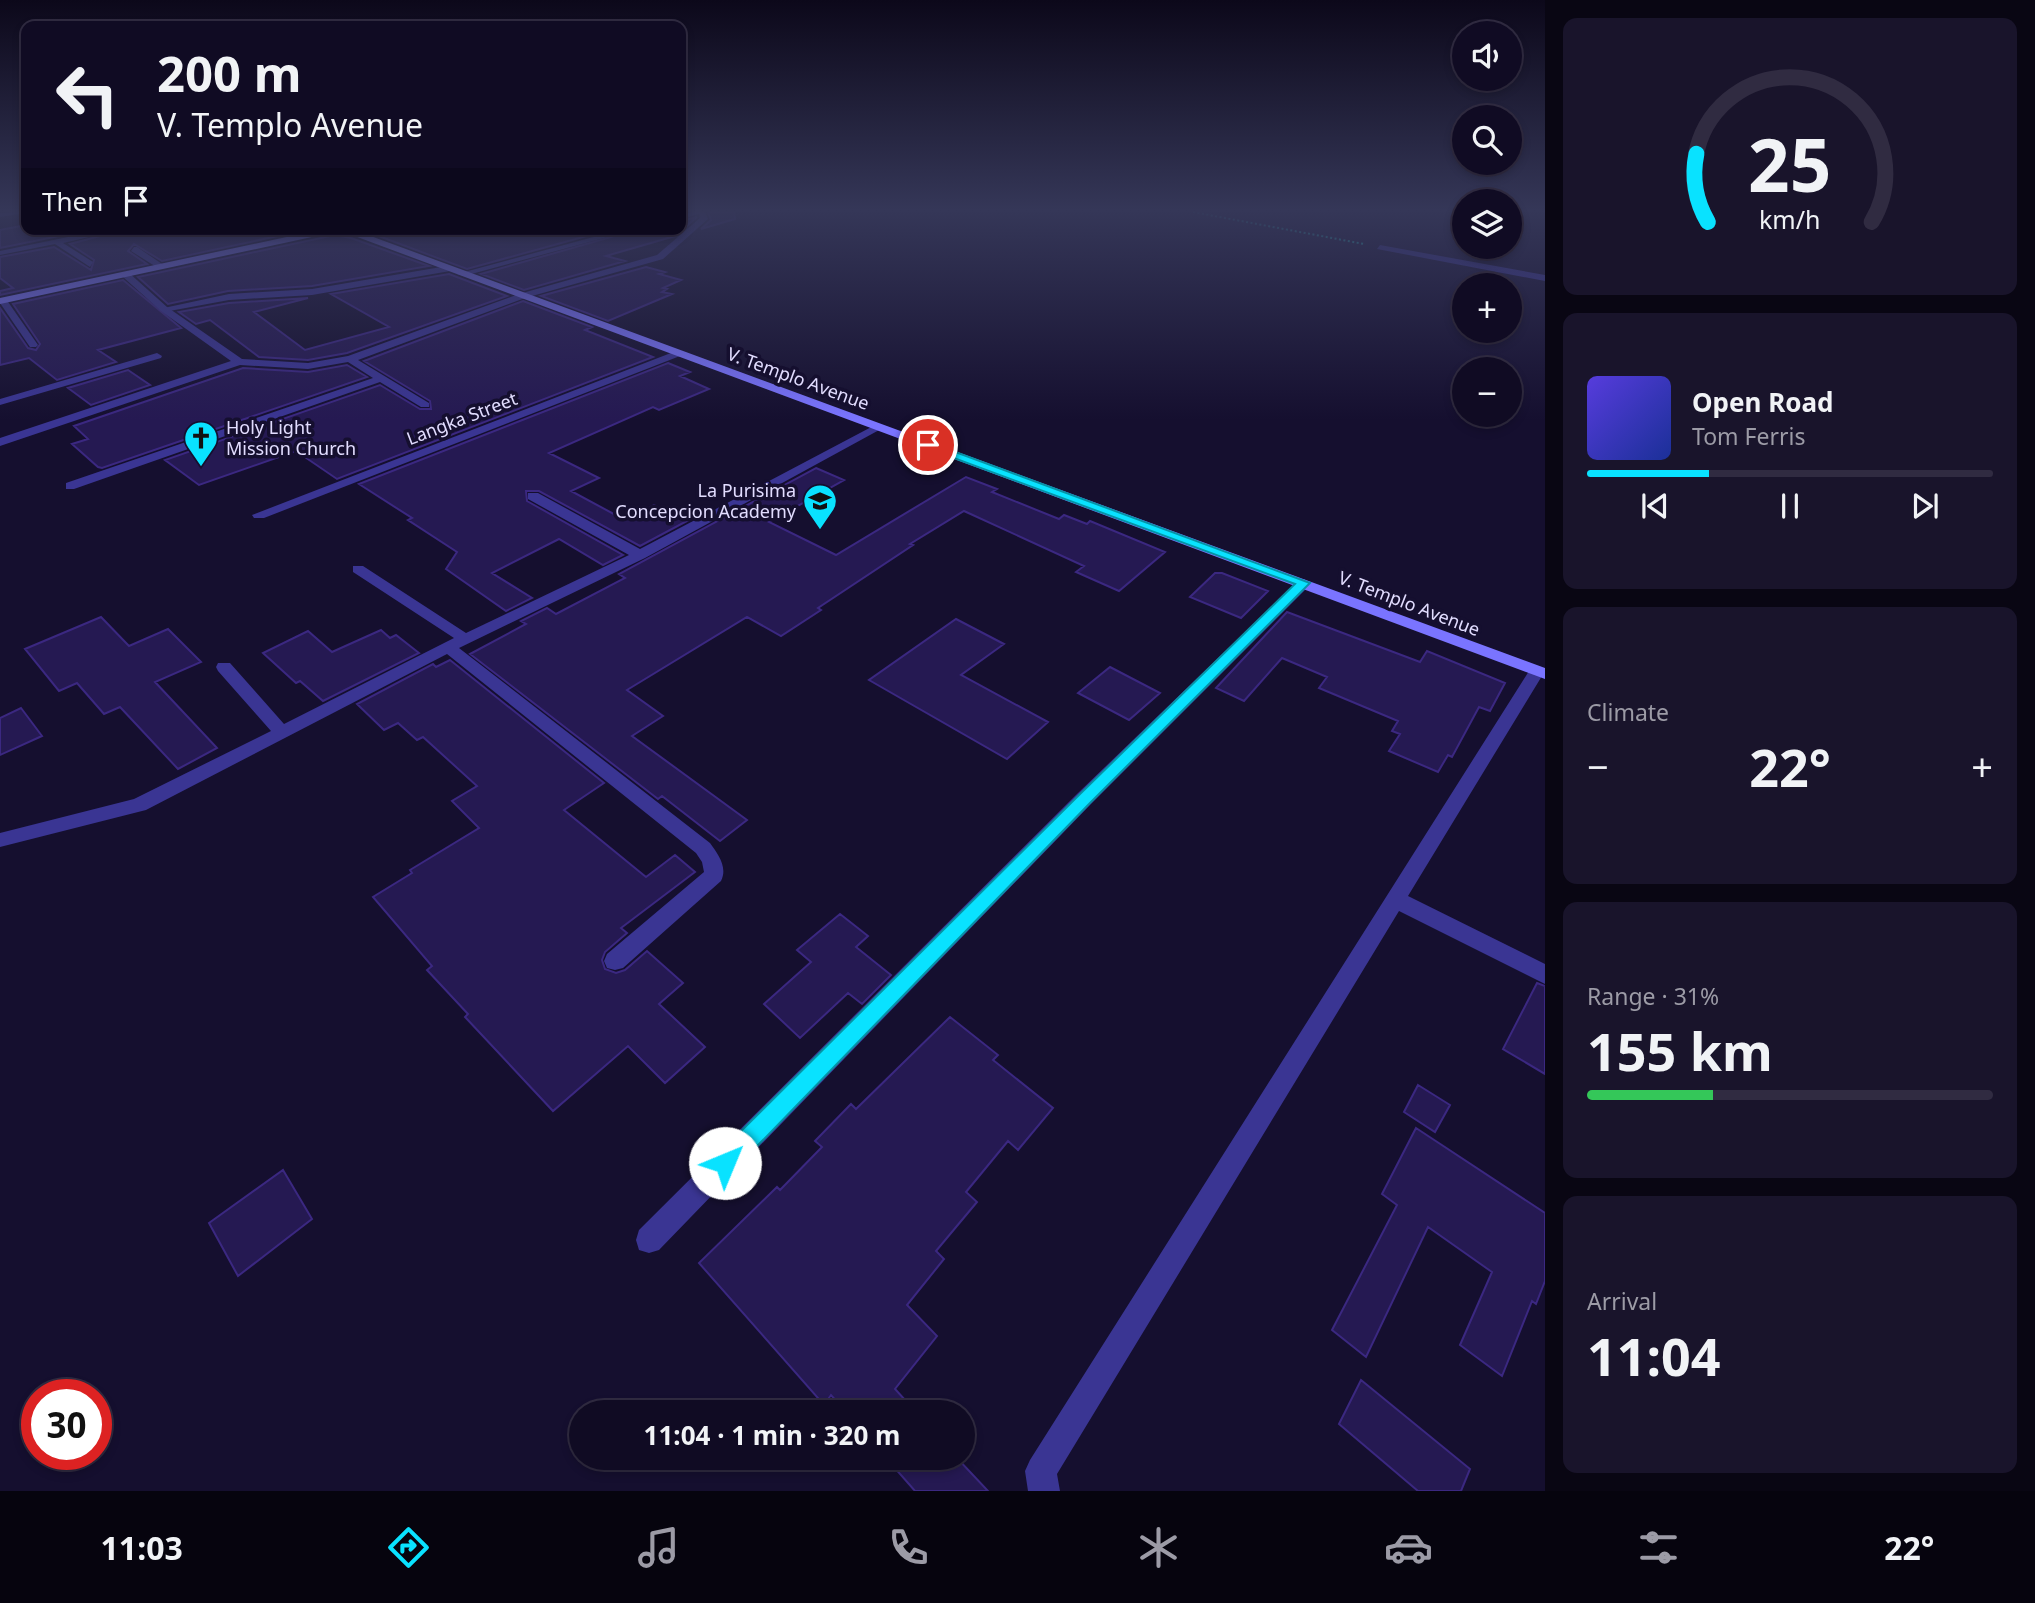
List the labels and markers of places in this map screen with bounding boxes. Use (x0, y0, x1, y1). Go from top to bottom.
place label: Holy Light Mission Church (226, 415, 356, 460)
pin (898, 415, 958, 475)
church icon: Holy Light Mission Church (182, 419, 220, 468)
place label: La Purisima Concepcion Academy (615, 478, 797, 523)
school or university icon: La Purisima Concepcion Academy (801, 482, 839, 531)

